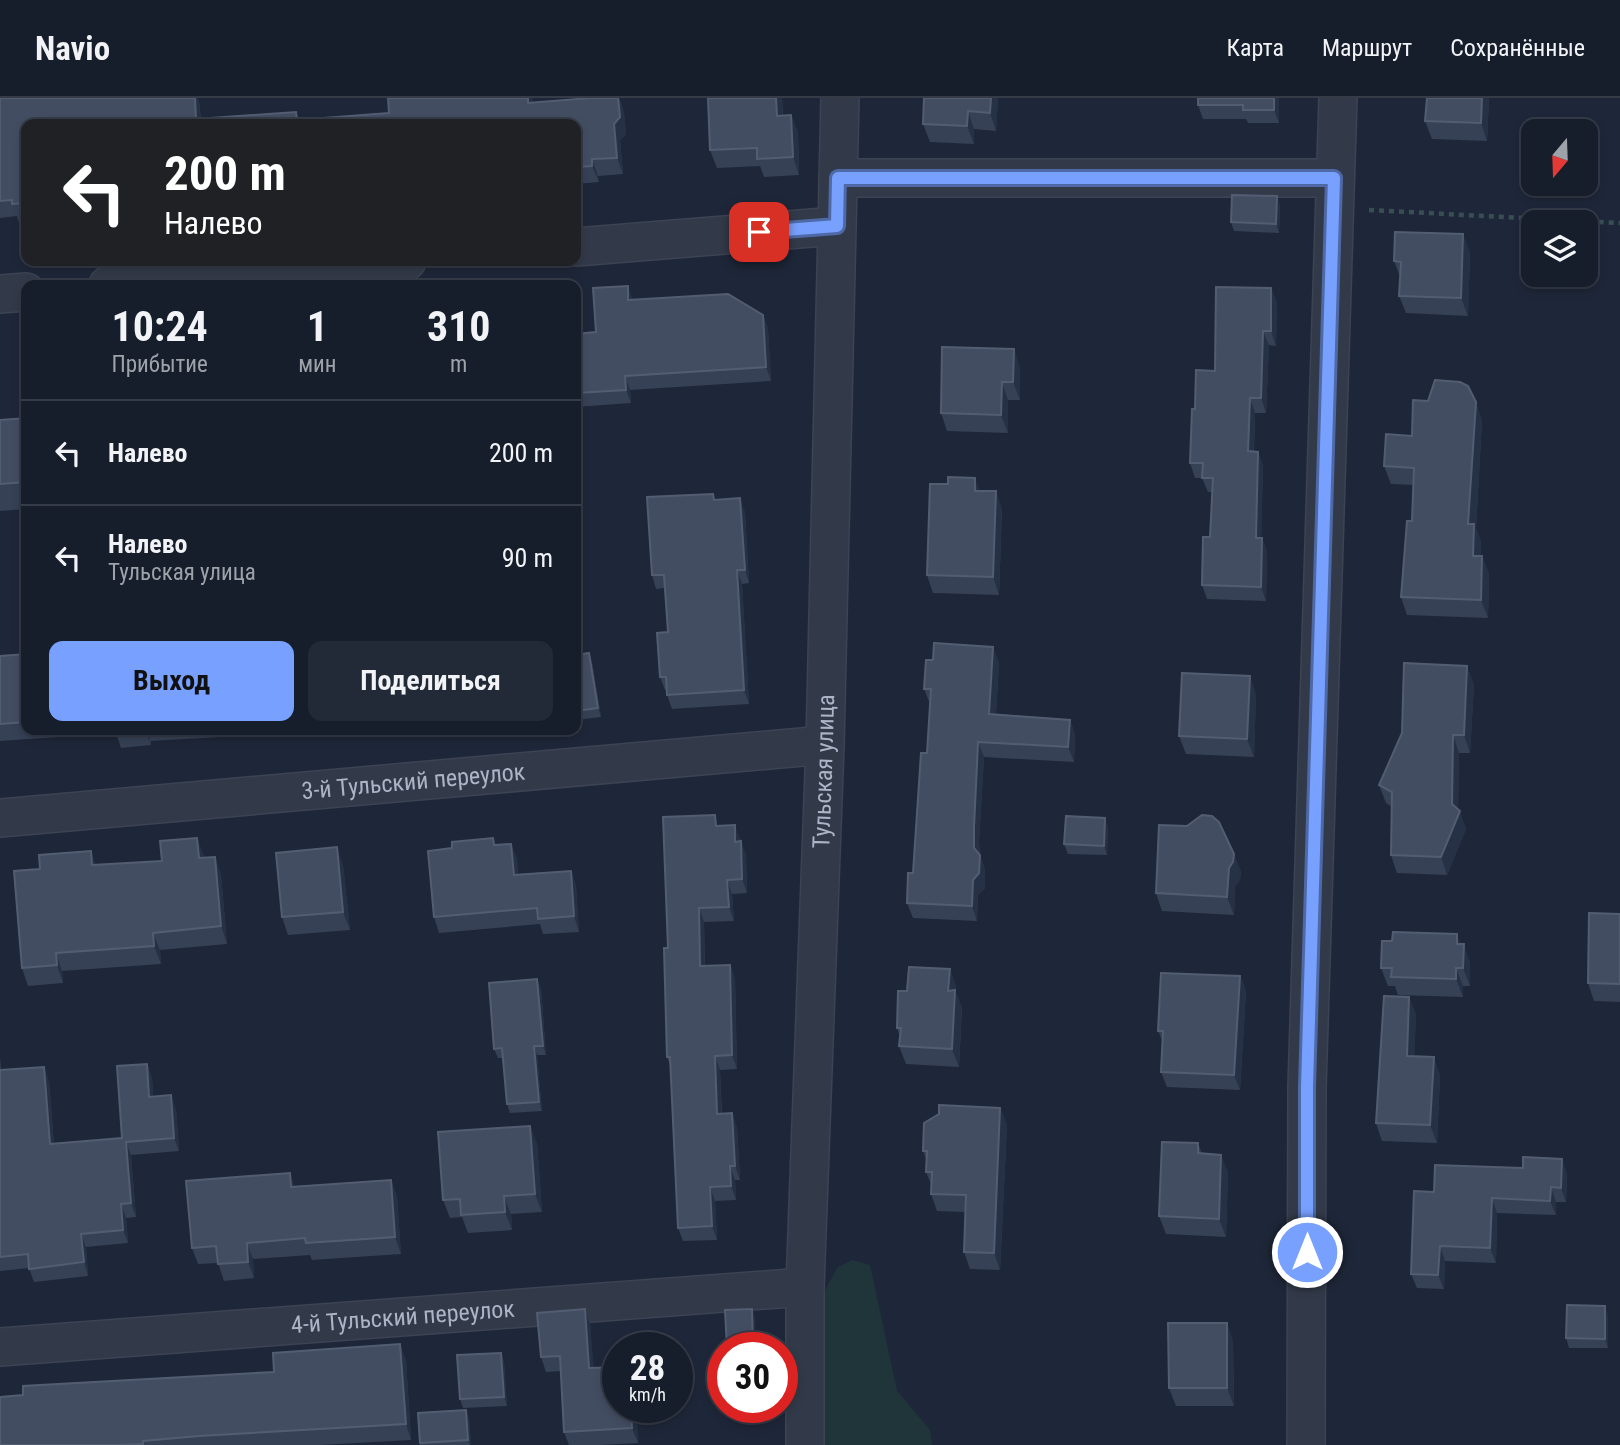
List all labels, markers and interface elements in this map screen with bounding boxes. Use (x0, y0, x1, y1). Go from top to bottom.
text: Navio (35, 29, 110, 68)
text: Карта (1227, 34, 1284, 62)
text: Маршрут (1322, 34, 1412, 62)
text: Сохранённые (1450, 34, 1585, 62)
north arrow (1521, 119, 1598, 196)
map controls (1521, 119, 1598, 287)
text: 200 m (164, 145, 286, 202)
icon: left (49, 147, 140, 238)
pin (729, 202, 789, 262)
text: Налево (164, 204, 263, 242)
button: layers (1521, 210, 1598, 287)
icon: arrive (740, 213, 778, 251)
text: 10:24 (111, 302, 208, 351)
text: 1 (307, 302, 328, 351)
text: 310 (427, 302, 491, 351)
text: Прибытие (111, 351, 208, 378)
text: мин (298, 351, 337, 378)
text: m (450, 351, 467, 378)
icon: left (49, 434, 87, 472)
text: Налево (108, 438, 188, 468)
text: 200 m (489, 438, 553, 468)
text: Налево (108, 529, 188, 559)
icon: left (49, 539, 87, 577)
text: 90 m (502, 543, 553, 573)
text: Тульская улица (108, 559, 256, 586)
button: Выход (49, 641, 294, 721)
button: Поделиться (308, 641, 553, 721)
street label: Тульская улица (807, 694, 840, 849)
street label: 3-й Тульский переулок (300, 758, 527, 805)
position arrow (1270, 1215, 1344, 1289)
street label: 4-й Тульский переулок (290, 1295, 516, 1339)
speed limit sign: 30 (707, 1332, 798, 1423)
text: 28 (630, 1348, 665, 1389)
text: km/h (629, 1384, 666, 1405)

